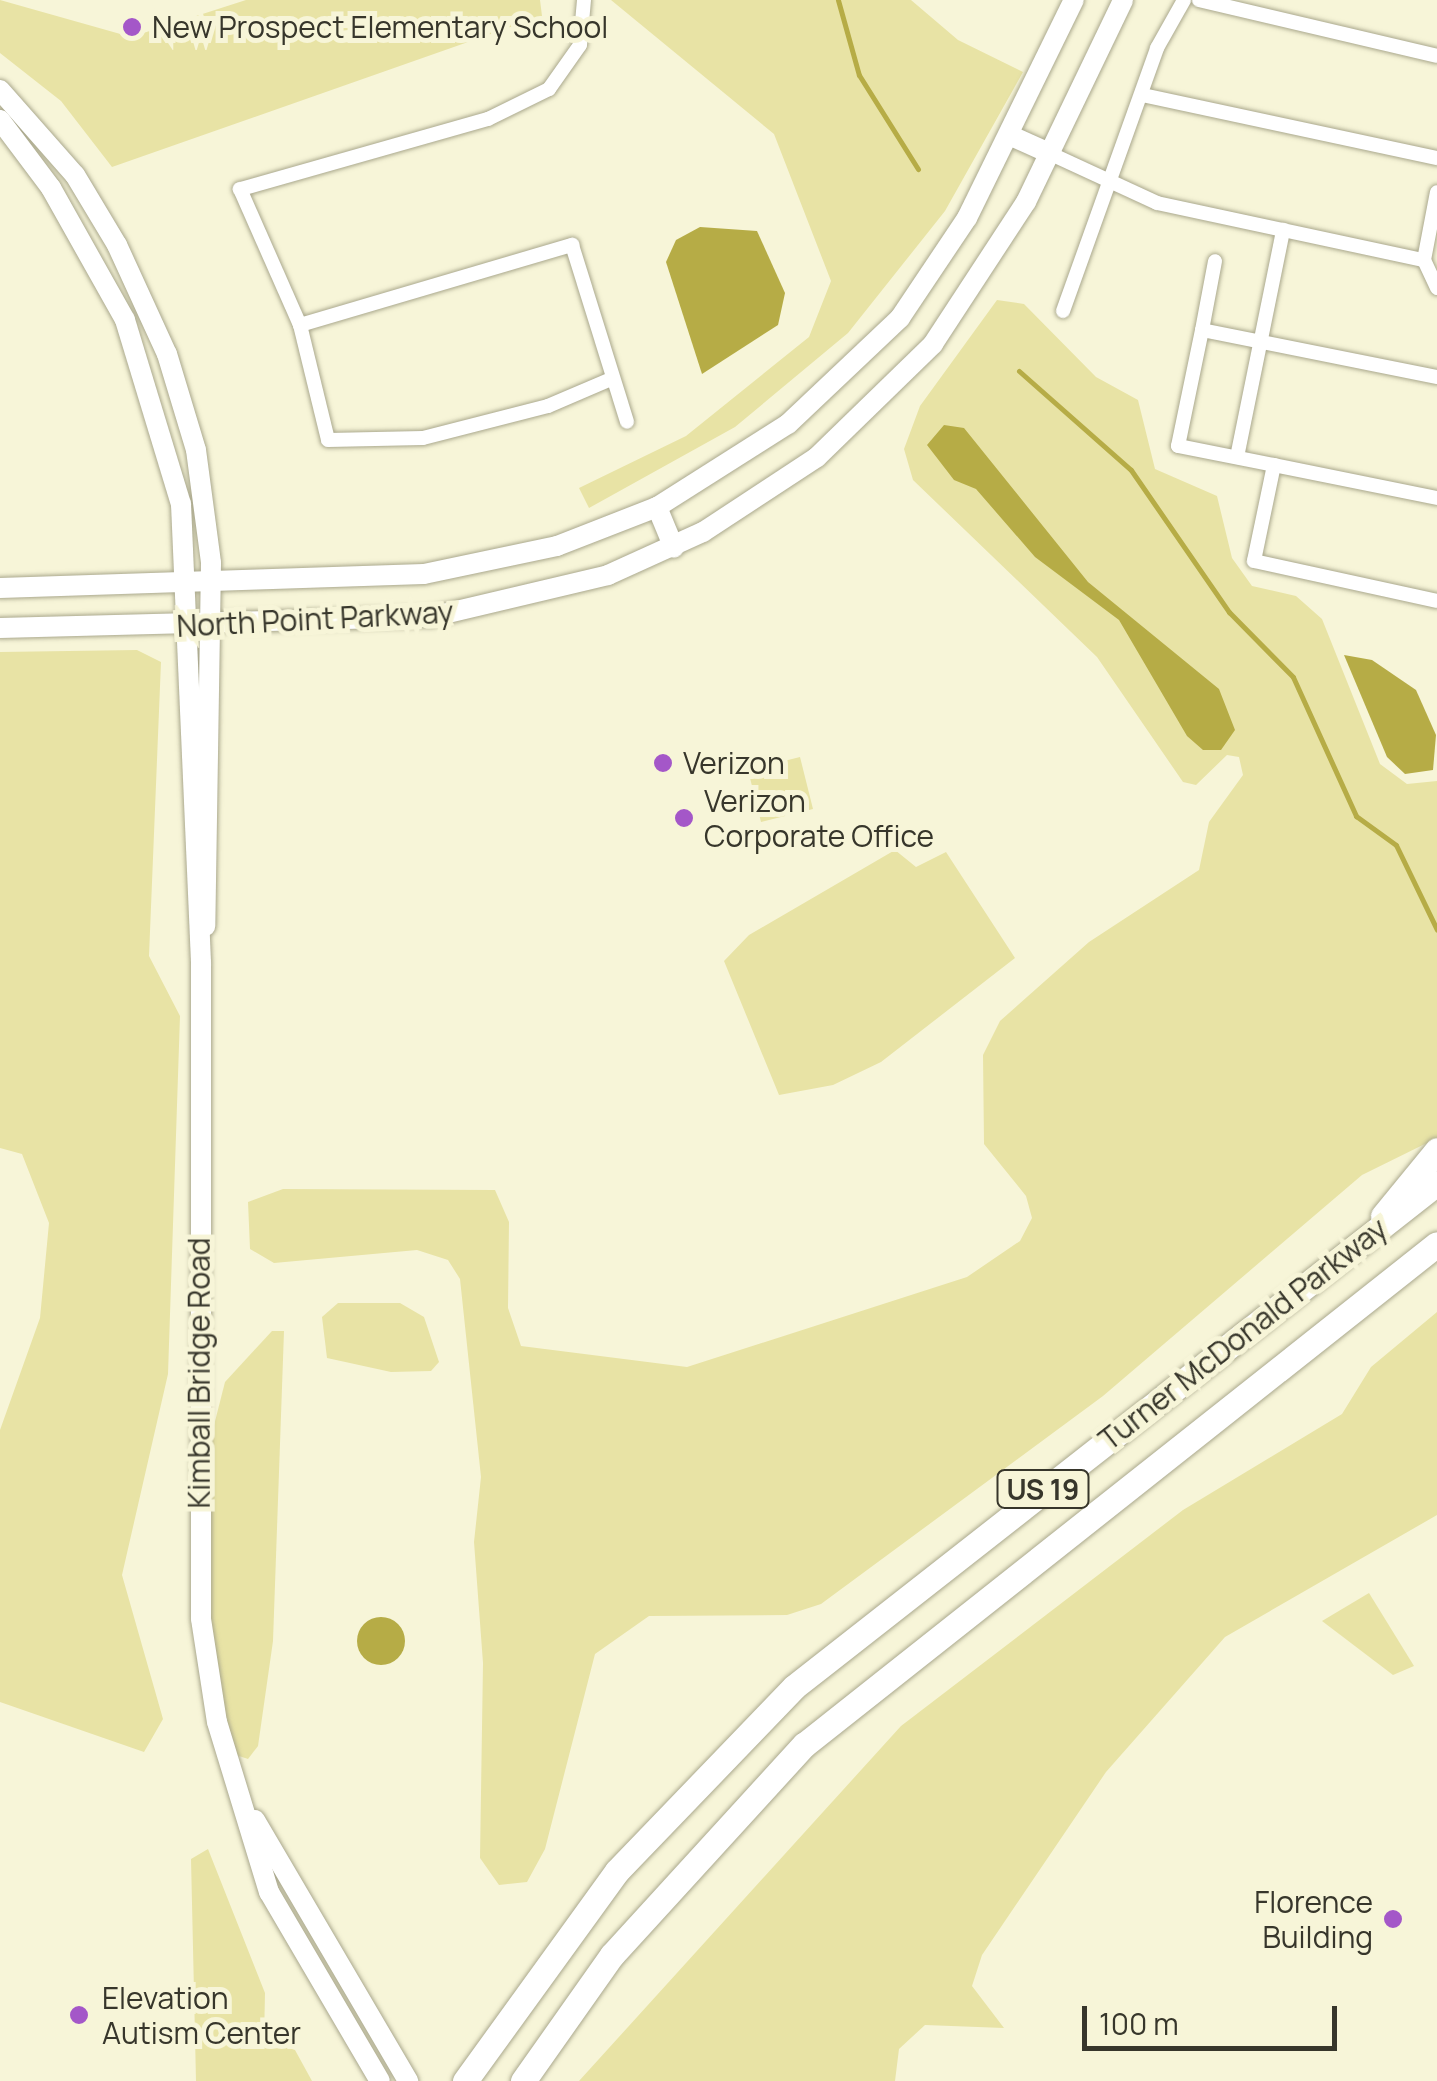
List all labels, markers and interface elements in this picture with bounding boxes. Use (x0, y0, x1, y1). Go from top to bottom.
place label: New Prospect Elementary School (152, 9, 608, 45)
marker: New Prospect Elementary School (121, 16, 143, 38)
street label: North Point Parkway (176, 594, 454, 644)
place label: Verizon (683, 745, 785, 781)
marker: Verizon (652, 752, 674, 774)
place label: Verizon Corporate Office (704, 783, 934, 854)
marker: Verizon Corporate Office (673, 807, 695, 829)
street label: Turner McDonald Parkway (1092, 1210, 1394, 1458)
street label: Kimball Bridge Road (181, 1237, 217, 1509)
road number: US 19 (996, 1466, 1090, 1512)
place label: Florence Building (1254, 1884, 1373, 1954)
marker: Florence Building (1382, 1908, 1404, 1930)
place label: Elevation Autism Center (102, 1980, 301, 2050)
scale bar (1087, 1986, 1342, 2048)
marker: Elevation Autism Center (66, 2002, 92, 2028)
text: 100 m (1099, 2003, 1179, 2044)

